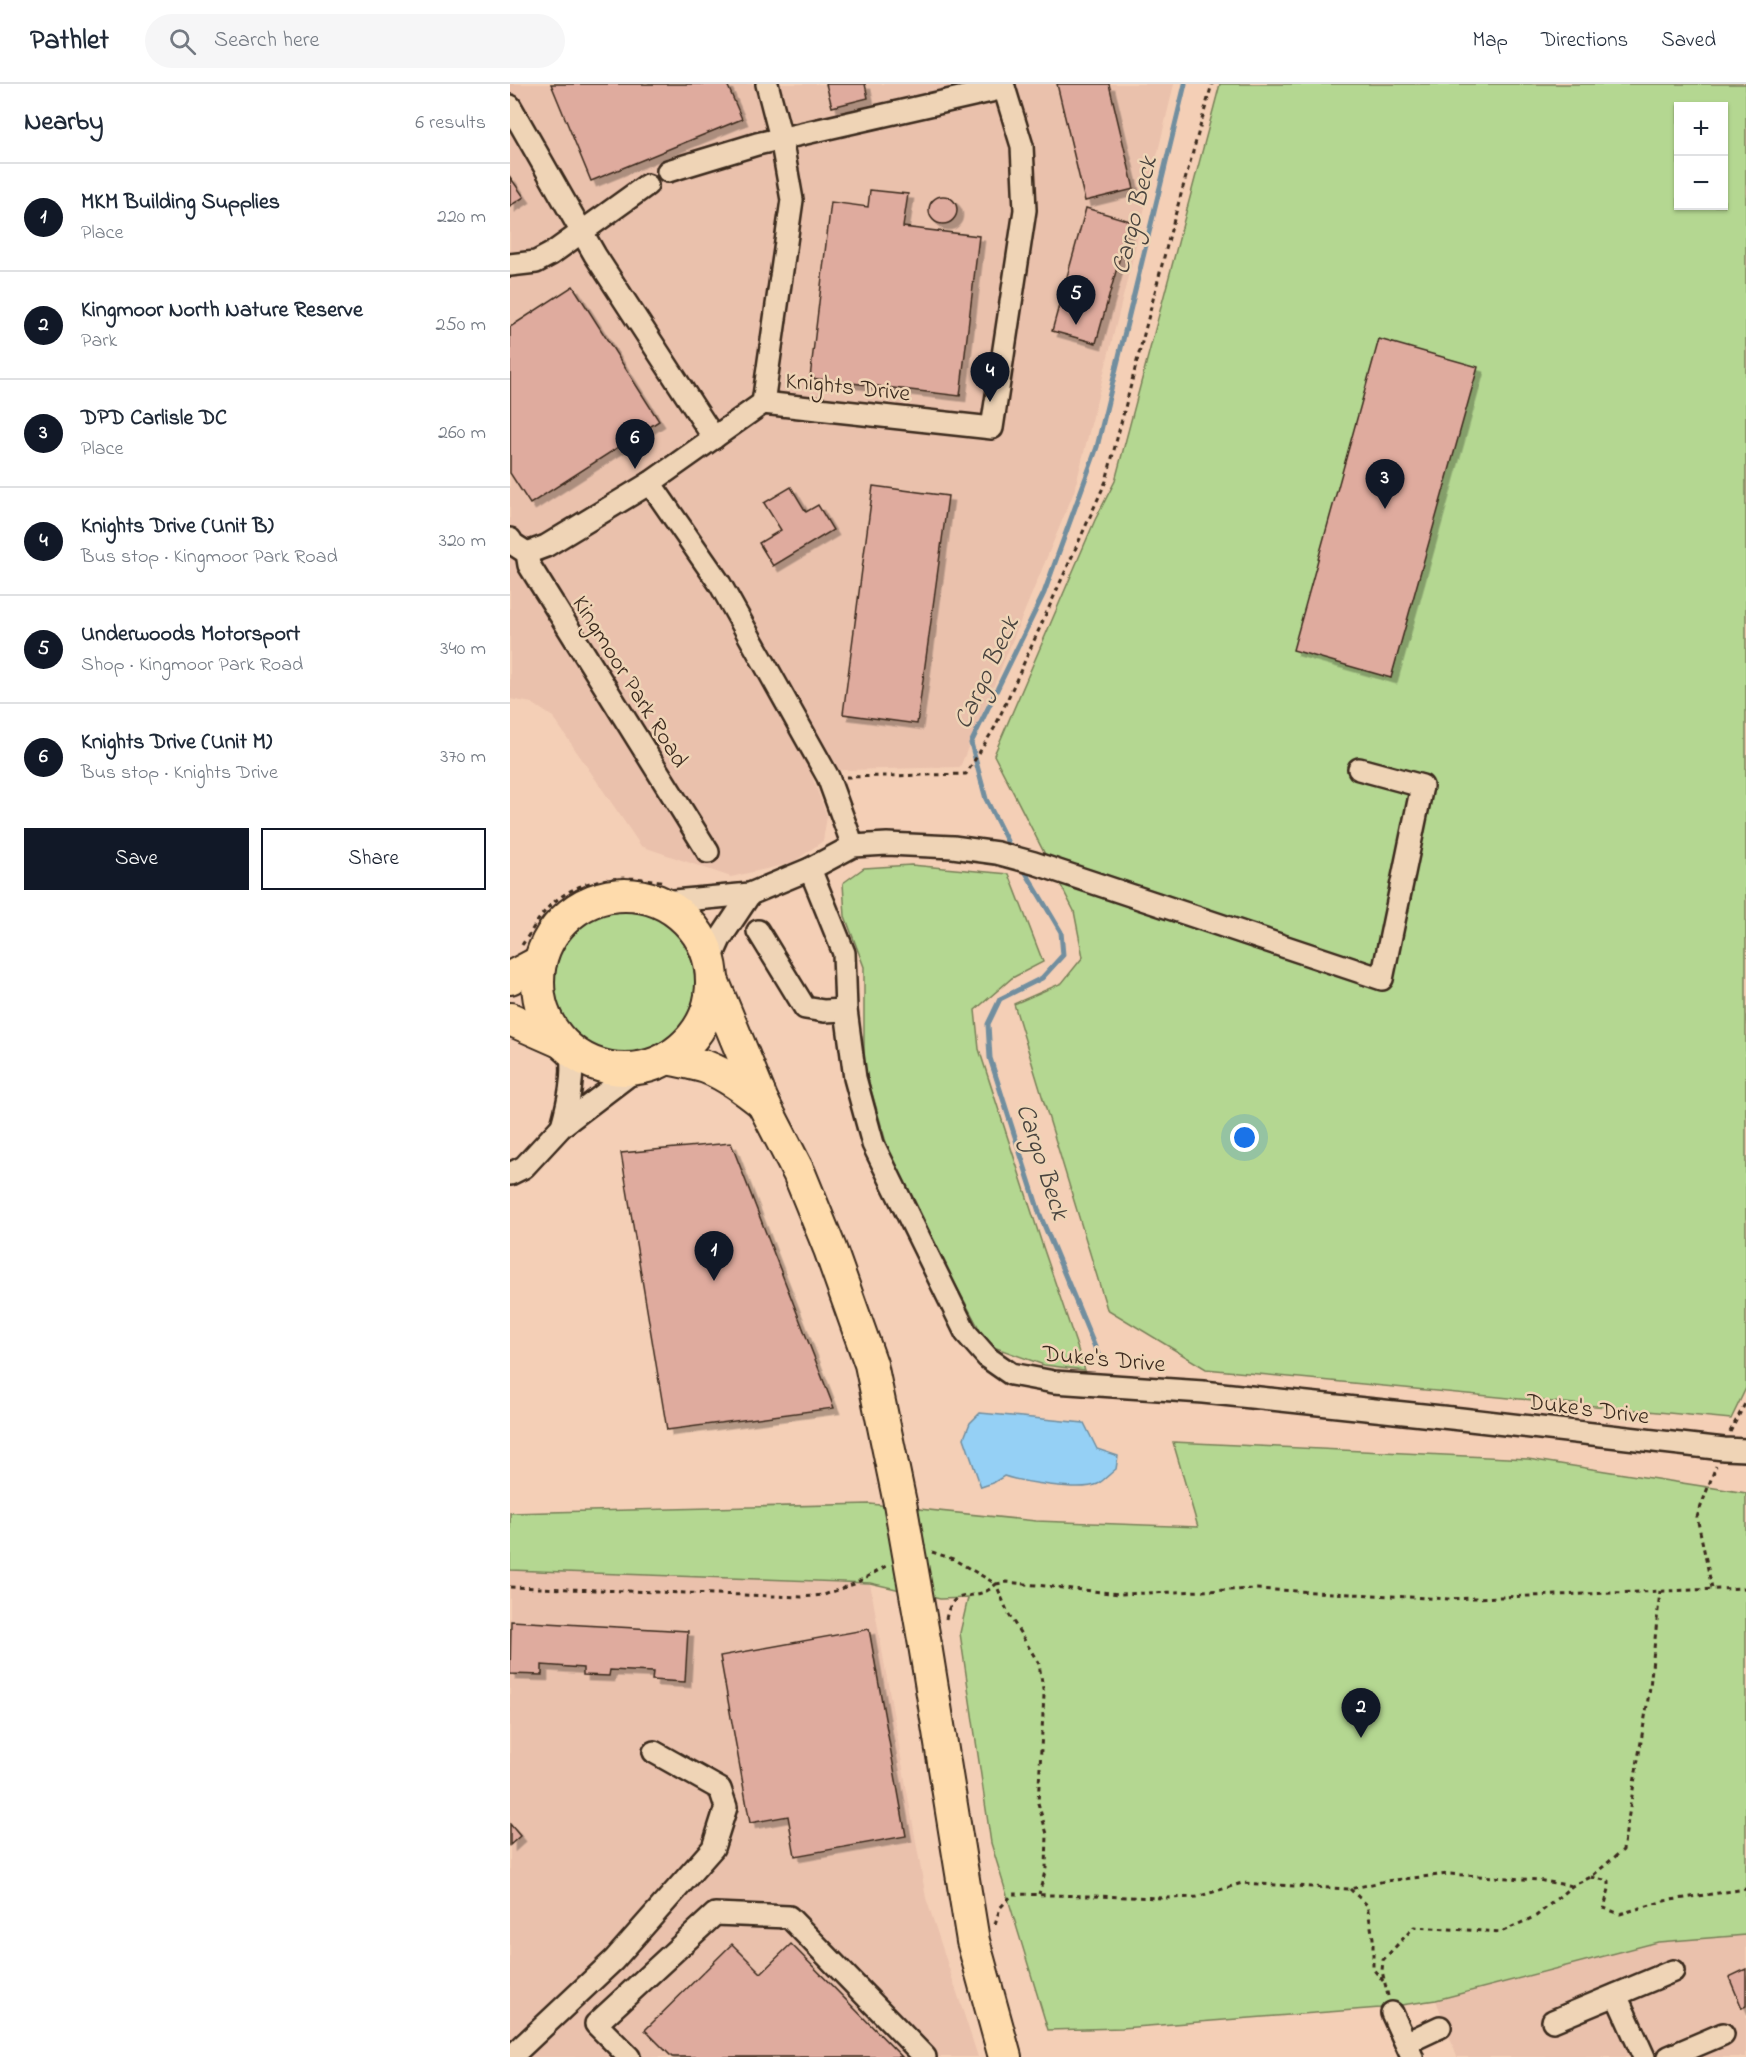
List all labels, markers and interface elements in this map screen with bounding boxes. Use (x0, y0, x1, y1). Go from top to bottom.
search box (145, 14, 565, 68)
text: Pathlet (30, 21, 109, 62)
icon: search (166, 25, 199, 58)
text: Search here (214, 25, 319, 57)
text: Map (1472, 26, 1508, 56)
text: Directions (1541, 26, 1628, 56)
text: Saved (1661, 26, 1716, 56)
map controls (1674, 102, 1728, 210)
button: + (1674, 102, 1728, 156)
text: Nearby (24, 104, 103, 142)
text: 6 results (415, 109, 486, 138)
water label: Cargo Beck (1103, 151, 1169, 279)
button: − (1674, 156, 1728, 210)
text: MKM Building Supplies (81, 187, 280, 219)
text: 1 (40, 203, 47, 232)
text: 220 m (437, 203, 486, 232)
text: Place (81, 219, 123, 248)
pin: 5 (1056, 276, 1096, 325)
text: Kingmoor North Nature Reserve (81, 295, 363, 327)
text: 2 (39, 311, 48, 340)
text: 250 m (435, 311, 486, 340)
text: Park (81, 327, 117, 356)
pin: 4 (970, 352, 1010, 402)
street label: Knights Drive (784, 365, 912, 412)
text: DPD Carlisle DC (81, 403, 227, 435)
text: 3 (39, 419, 48, 448)
text: 260 m (438, 419, 486, 448)
pin: 6 (616, 420, 654, 469)
text: Place (81, 435, 123, 464)
pin: 3 (1366, 460, 1404, 509)
text: Knights Drive (Unit B) (81, 511, 274, 543)
text: 4 (39, 527, 48, 556)
text: 320 m (439, 527, 486, 556)
text: Bus stop · Kingmoor Park Road (81, 543, 338, 572)
street label: Kingmoor Park Road (562, 589, 696, 776)
water label: Cargo Beck (945, 609, 1031, 736)
text: Underwoods Motorsport (81, 619, 300, 651)
text: 5 (38, 635, 49, 664)
text: 340 m (440, 635, 486, 664)
text: Shop · Kingmoor Park Road (81, 651, 303, 680)
text: Knights Drive (Unit M) (81, 727, 272, 759)
text: 6 (39, 743, 48, 772)
text: 370 m (440, 743, 486, 772)
text: Bus stop · Knights Drive (81, 759, 278, 788)
button: Save (24, 828, 249, 890)
button: Share (261, 828, 486, 890)
water label: Cargo Beck (1005, 1099, 1078, 1226)
your location (1230, 1123, 1259, 1152)
pin: 1 (694, 1232, 734, 1281)
street label: Duke's Drive (1040, 1338, 1167, 1383)
street label: Duke's Drive (1523, 1385, 1651, 1435)
pin: 2 (1342, 1688, 1380, 1738)

